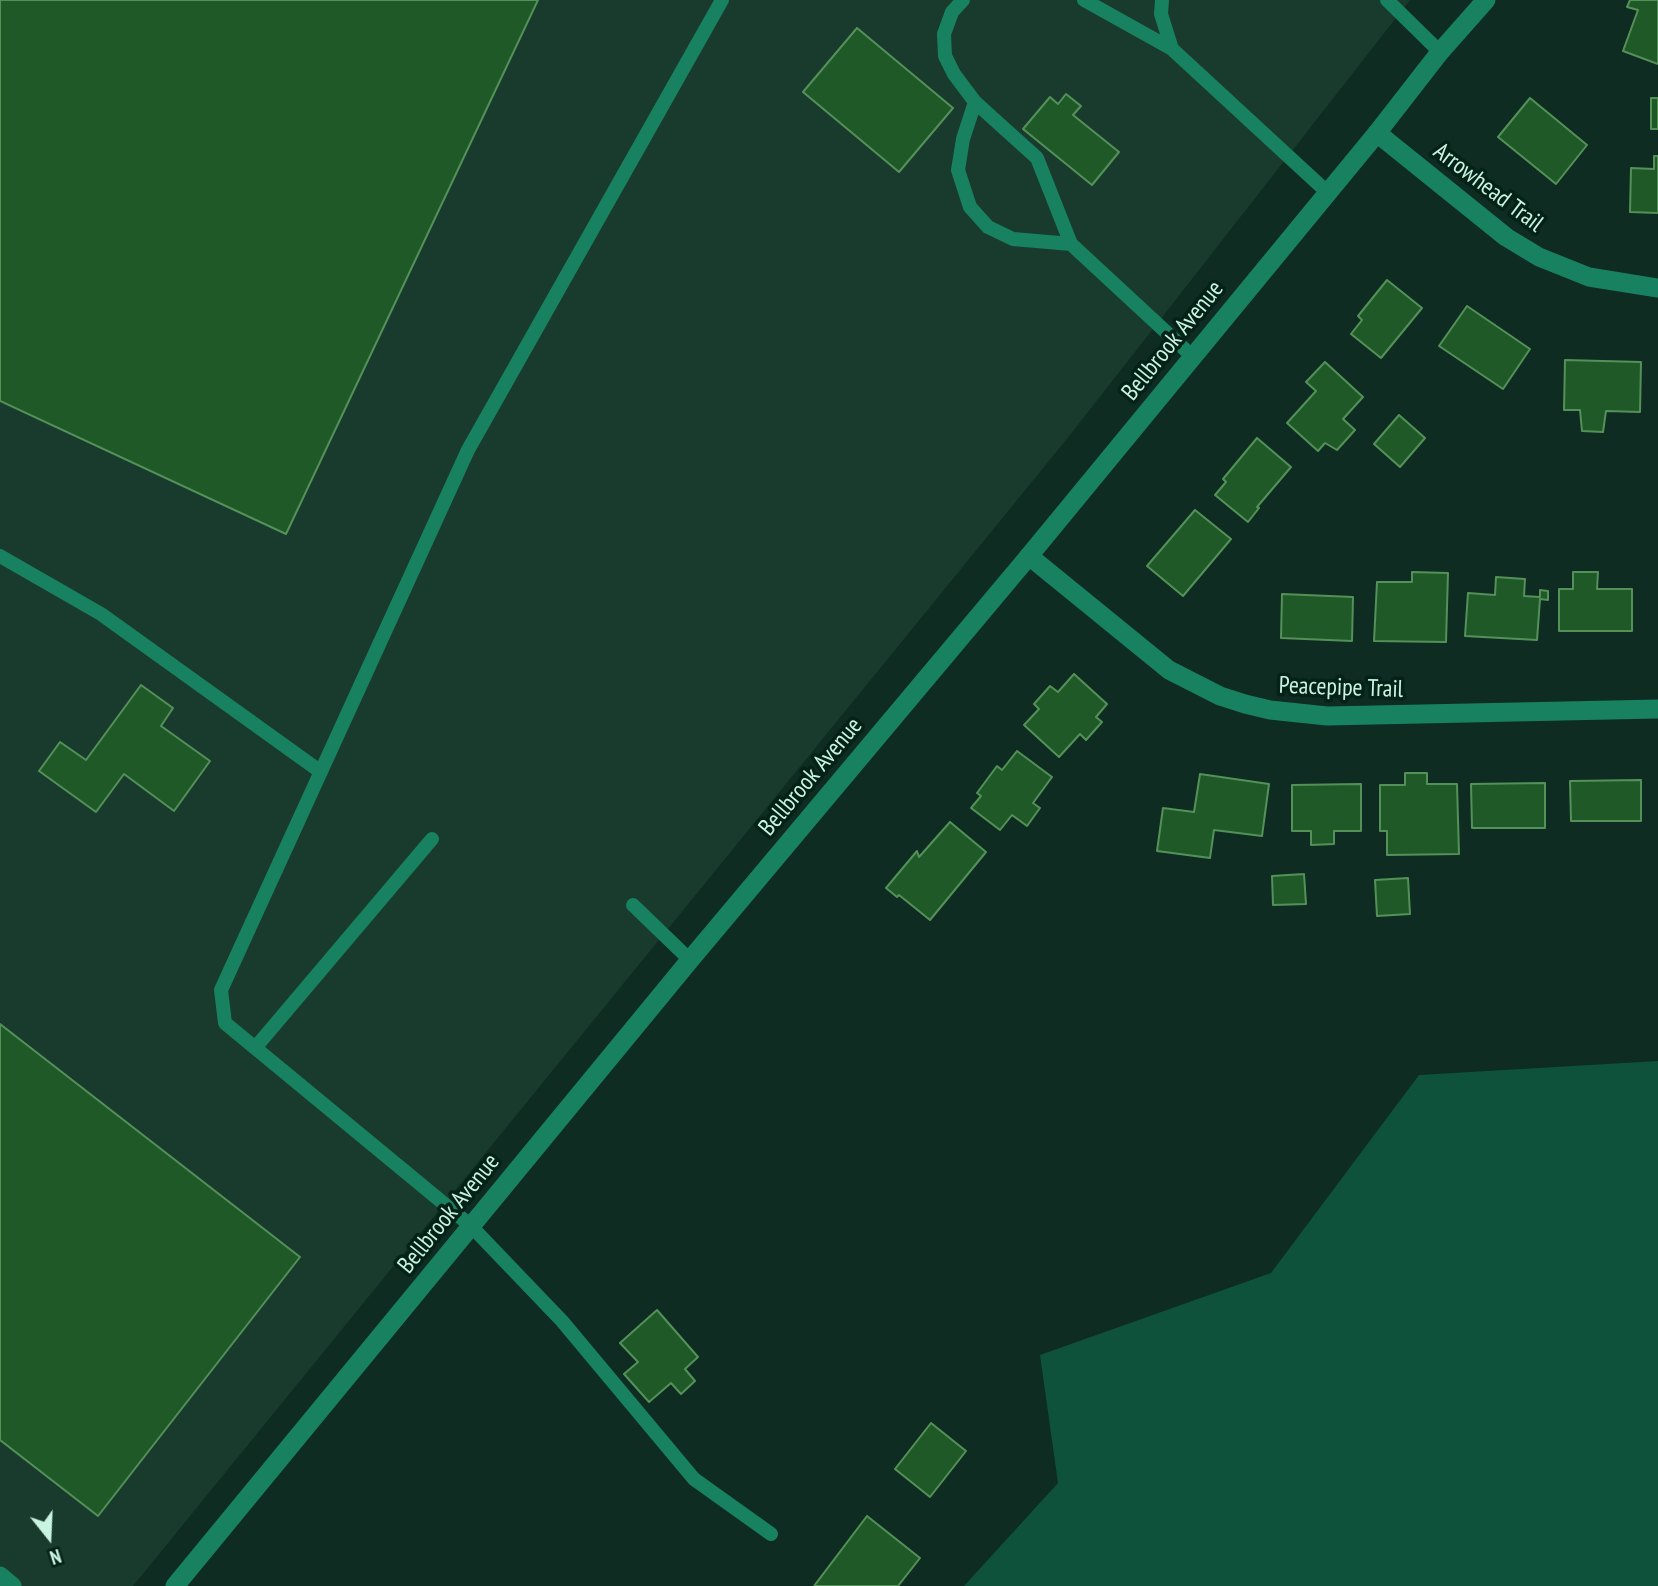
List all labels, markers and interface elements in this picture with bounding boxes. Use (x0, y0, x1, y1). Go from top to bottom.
street label: Arrowhead Trail (1427, 137, 1549, 239)
street label: Bellbrook Avenue (1116, 276, 1230, 406)
street label: Peacepipe Trail (1278, 671, 1404, 705)
street label: Bellbrook Avenue (753, 712, 869, 842)
street label: Bellbrook Avenue (392, 1149, 506, 1279)
north arrow (14, 1502, 84, 1572)
text: N (47, 1544, 64, 1570)

